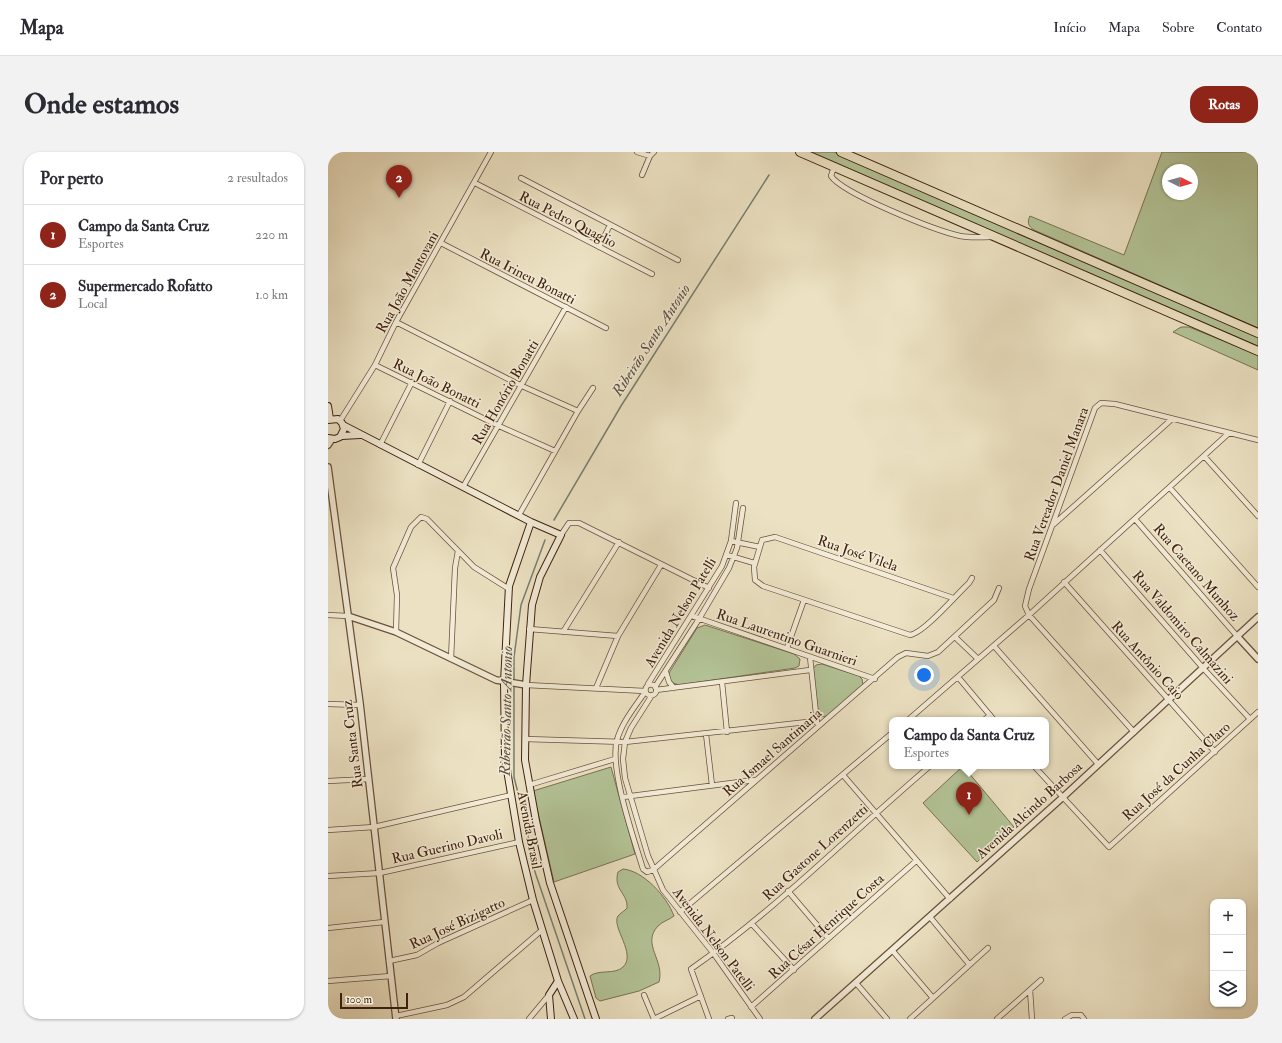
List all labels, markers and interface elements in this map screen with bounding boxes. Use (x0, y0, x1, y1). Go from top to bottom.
text: Mapa (20, 16, 64, 40)
text: Início (1053, 19, 1086, 36)
text: Mapa (1108, 19, 1140, 36)
text: Sobre (1162, 19, 1194, 36)
text: Contato (1216, 19, 1262, 36)
button: Rotas (1190, 86, 1258, 123)
text: Onde estamos (24, 87, 179, 122)
north arrow (1162, 164, 1198, 200)
pin: 2 (386, 165, 412, 198)
text: Por perto (40, 168, 103, 189)
text: 2 resultados (227, 170, 288, 186)
street label: Rua Pedro Quaglio (516, 188, 619, 251)
text: Campo da Santa Cruz (78, 217, 209, 236)
text: 1 (51, 227, 55, 243)
text: 220 m (255, 227, 288, 243)
street label: Rua João Mantovani (372, 228, 443, 336)
text: Esportes (78, 236, 124, 252)
street label: Rua Irineu Bonatti (477, 245, 579, 308)
text: Supermercado Rofatto (78, 277, 213, 296)
water label: Ribeirão Santo Antonio (608, 281, 695, 401)
text: 2 (50, 287, 56, 303)
text: 1.0 km (255, 287, 288, 303)
text: Local (78, 296, 108, 312)
street label: Rua Honório Bonatti (469, 337, 542, 448)
street label: Rua João Bonatti (390, 355, 483, 412)
street label: Rua Vereador Daniel Manara (1021, 405, 1092, 563)
street label: Rua Caetano Munhoz (1150, 520, 1244, 625)
street label: Rua José Vilela (815, 532, 900, 575)
street label: Avenida Nelson Patelli (640, 554, 720, 671)
street label: Rua Valdomiro Calmazini (1129, 567, 1237, 688)
street label: Rua Laurentino Guarnieri (714, 605, 860, 670)
street label: Rua Antônio Caio (1108, 617, 1188, 703)
water label: Ribeirão Santo Antonio (496, 646, 517, 777)
your location (914, 665, 934, 685)
street label: Rua Santa Cruz (339, 698, 366, 789)
street label: Rua Ismael Santimaria (719, 705, 825, 800)
popup (889, 717, 1049, 769)
street label: Rua José da Cunha Claro (1119, 718, 1234, 824)
text: Campo da Santa Cruz (903, 726, 1035, 745)
text: Esportes (903, 745, 949, 761)
street label: Avenida Alcindo Barbosa (972, 758, 1086, 863)
pin: 1 (956, 782, 982, 815)
street label: Avenida Brasil (513, 789, 545, 871)
street label: Rua Gastone Lorenzetti (759, 800, 872, 904)
street label: Rua Guerino Davoli (390, 825, 505, 868)
street label: Rua César Henrique Costa (765, 870, 888, 983)
street label: Avenida Nelson Patelli (669, 883, 758, 995)
street label: Rua José Bizigatto (407, 894, 508, 953)
map controls (1210, 899, 1246, 1007)
button: + (1210, 899, 1246, 935)
button: − (1210, 935, 1246, 971)
button: layers (1210, 971, 1246, 1007)
scale bar (340, 991, 408, 1010)
text: 100 m (346, 993, 372, 1006)

